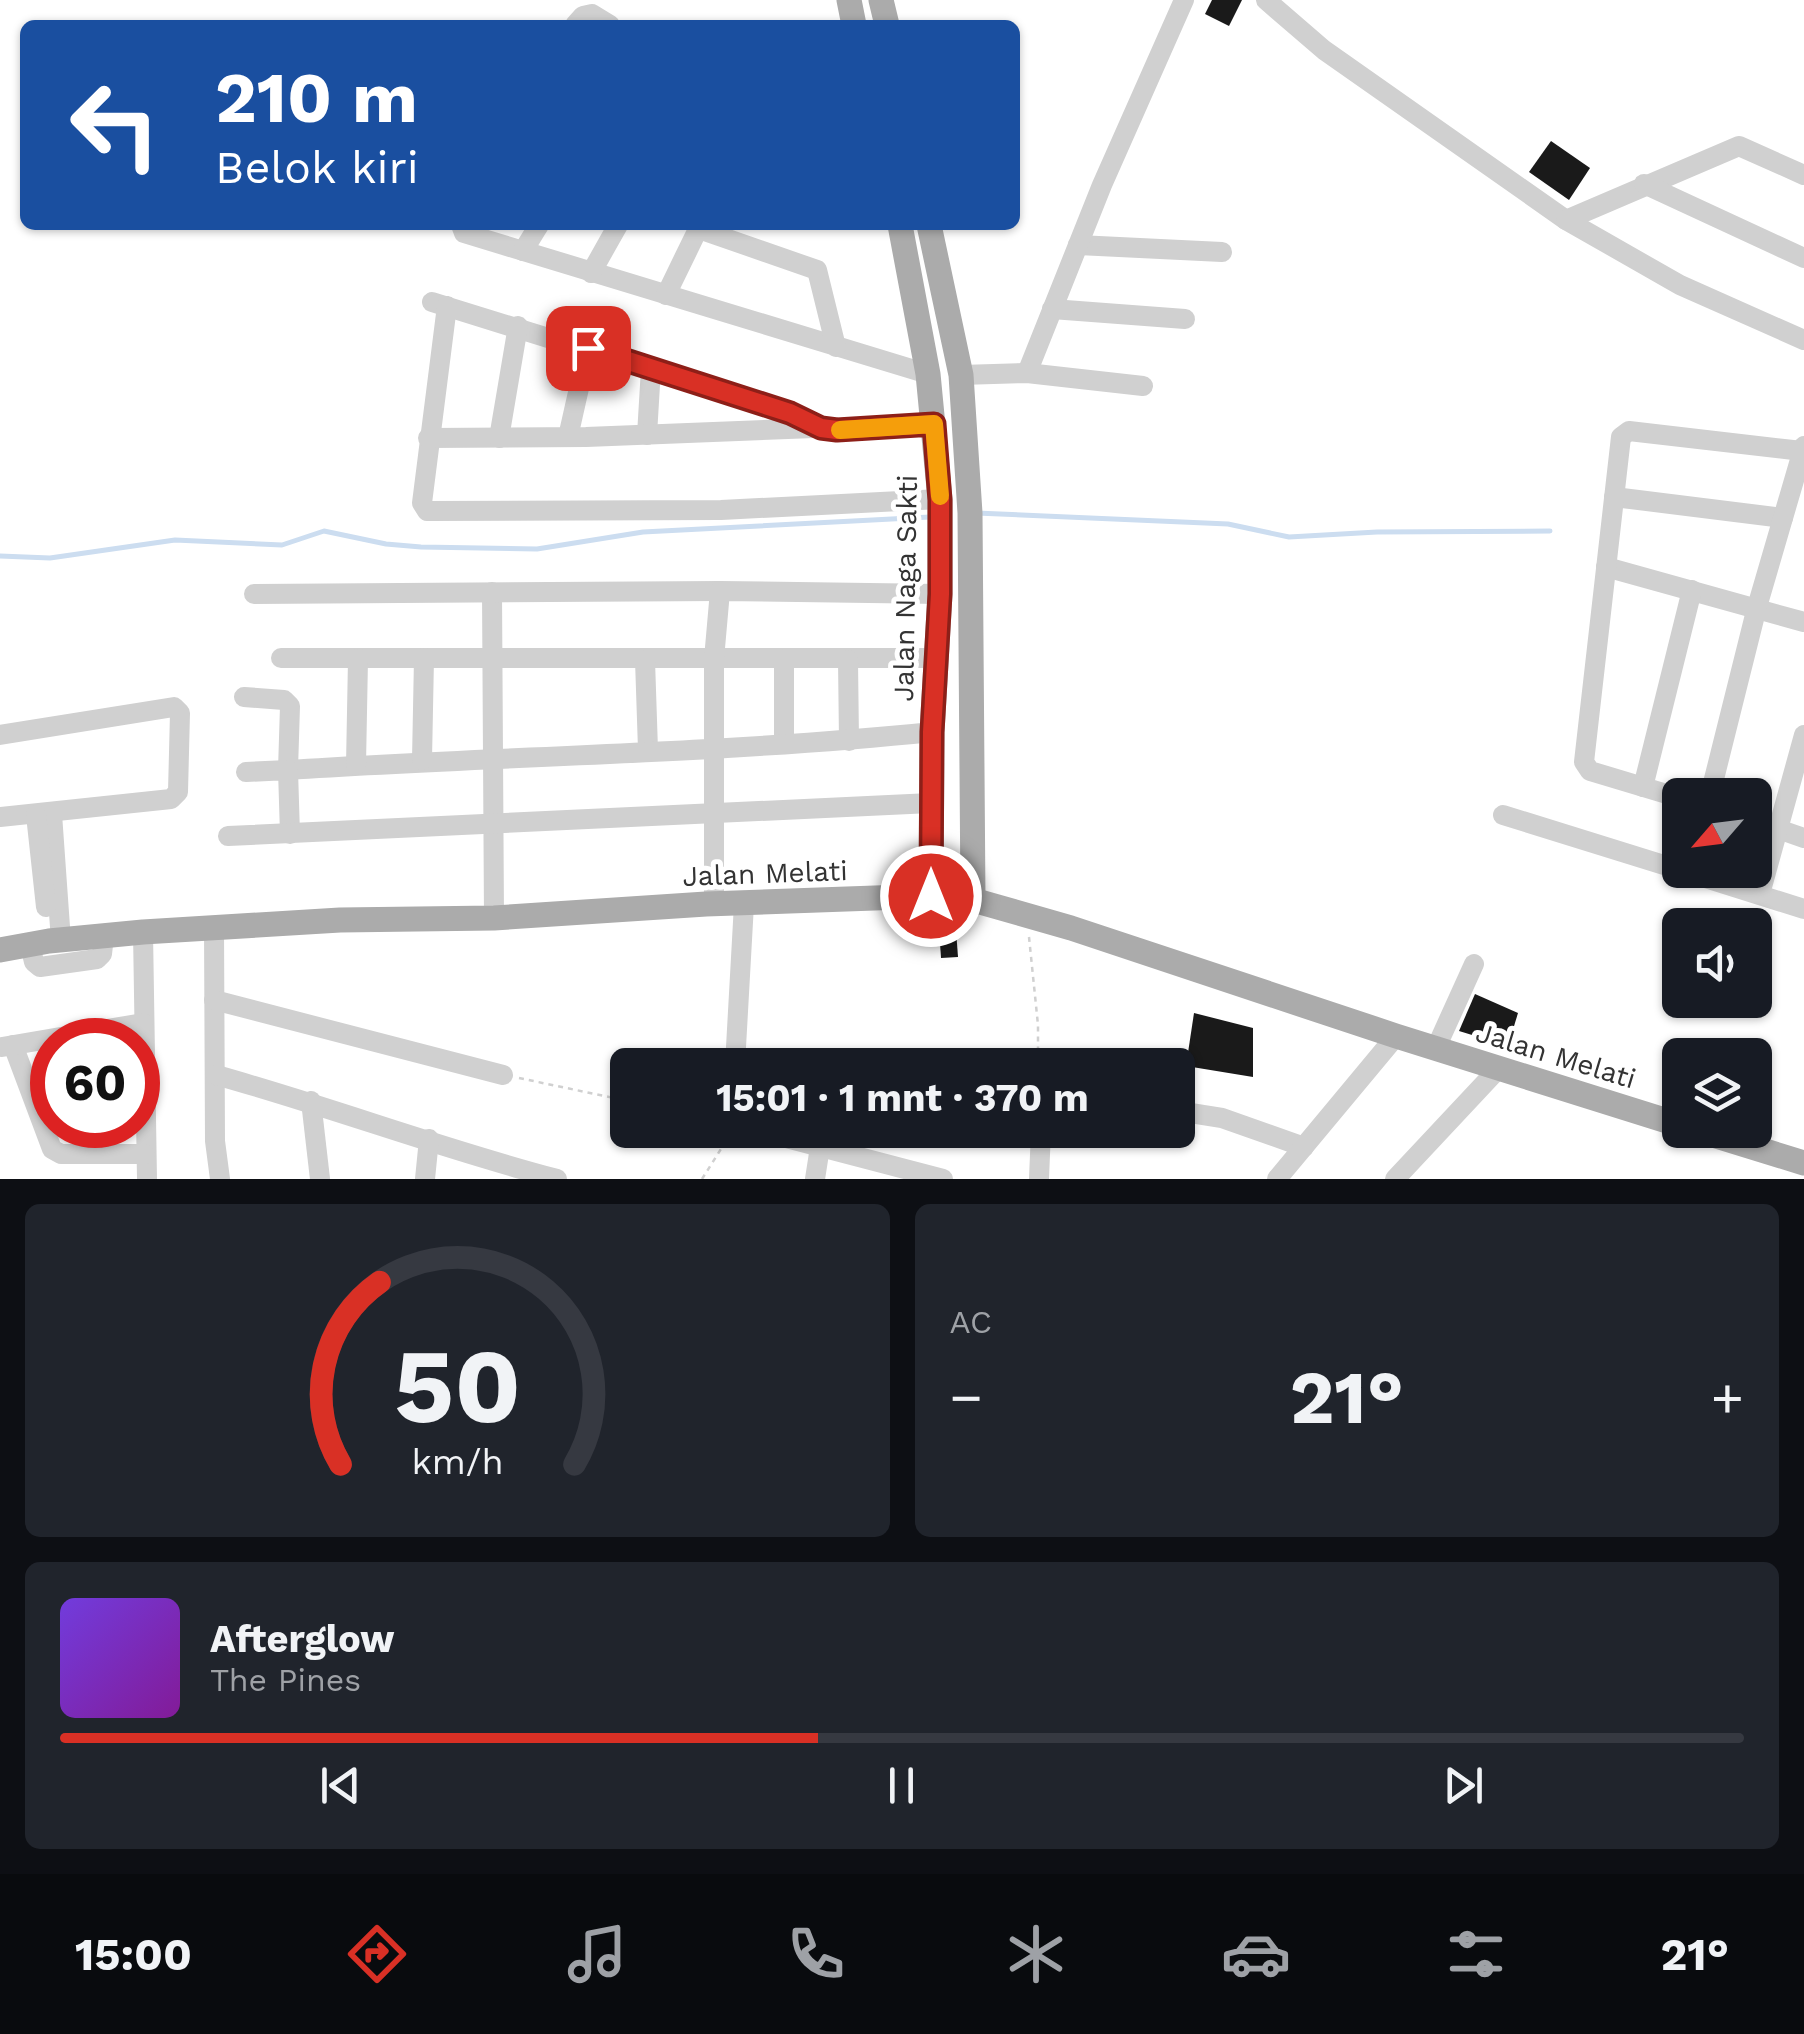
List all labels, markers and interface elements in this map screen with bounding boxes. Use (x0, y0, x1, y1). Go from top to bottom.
text: 210 m (215, 57, 418, 139)
icon: left (50, 60, 180, 190)
text: Belok kiri (215, 141, 419, 194)
pin (546, 306, 631, 391)
icon: arrive (561, 321, 616, 376)
street label: Jalan Naga Sakti (887, 474, 924, 702)
north arrow (1662, 778, 1772, 888)
map controls (1662, 778, 1772, 1148)
position arrow (879, 844, 983, 948)
street label: Jalan Melati (682, 854, 848, 893)
button: sound (1662, 908, 1772, 1018)
street label: Jalan Melati (1472, 1016, 1640, 1095)
speed limit sign: 60 (30, 1018, 160, 1148)
button: layers (1662, 1038, 1772, 1148)
text: 15:01 · 1 mnt · 370 m (716, 1076, 1089, 1120)
text: AC (950, 1303, 992, 1341)
text: 50 (393, 1325, 521, 1447)
text: 21° (1290, 1353, 1404, 1441)
text: − (950, 1365, 983, 1429)
text: + (1711, 1365, 1744, 1429)
text: km/h (411, 1441, 503, 1483)
text: Afterglow (210, 1617, 395, 1661)
text: The Pines (210, 1661, 361, 1699)
icon: previous (313, 1758, 368, 1813)
icon: pause (874, 1758, 929, 1813)
icon: next (1436, 1758, 1491, 1813)
icon: directions (342, 1919, 412, 1989)
icon: music (562, 1919, 632, 1989)
icon: phone (781, 1919, 851, 1989)
icon: climate (1001, 1919, 1071, 1989)
icon: car (1221, 1919, 1291, 1989)
icon: filters (1441, 1919, 1511, 1989)
text: 15:00 (75, 1928, 192, 1981)
text: 21° (1661, 1928, 1729, 1981)

